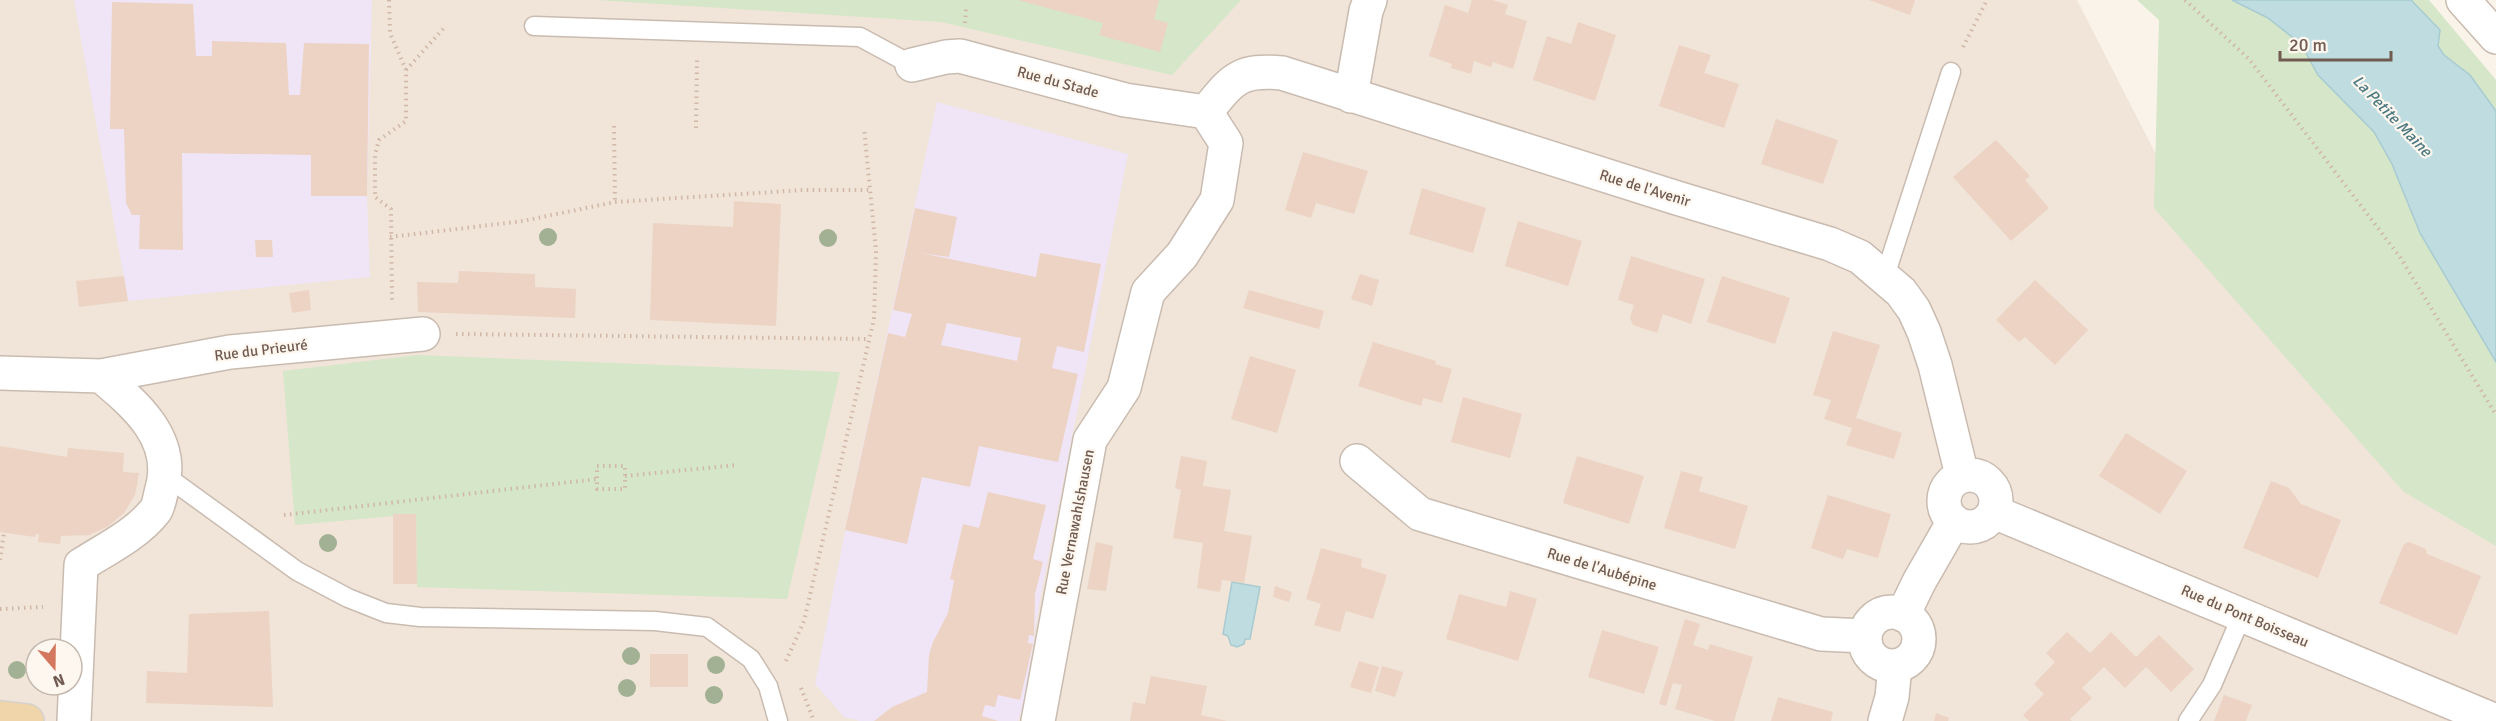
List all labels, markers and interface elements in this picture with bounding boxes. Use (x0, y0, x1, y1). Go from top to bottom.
scale bar (2280, 24, 2391, 62)
text: 20 m (2289, 34, 2327, 56)
street label: Rue du Stade (1015, 62, 1101, 102)
water label: La Petite Maine (2348, 71, 2437, 162)
street label: Rue de l'Avenir (1597, 166, 1693, 211)
street label: Rue du Prieuré (213, 335, 309, 365)
street label: Rue Vernawahlshausen (1052, 448, 1098, 596)
street label: Rue de l'Aubépine (1545, 544, 1659, 594)
street label: Rue du Pont Boisseau (2178, 581, 2312, 651)
north arrow (24, 637, 84, 697)
text: N (50, 669, 67, 691)

